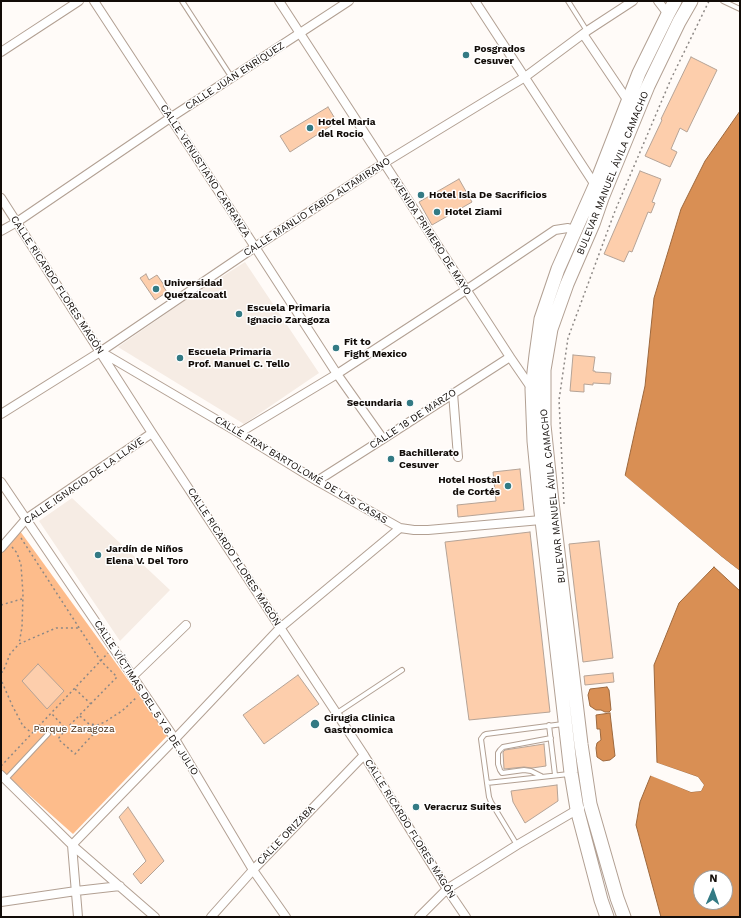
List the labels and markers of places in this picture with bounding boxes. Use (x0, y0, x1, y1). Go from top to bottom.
place label: Posgrados Cesuver (474, 43, 525, 66)
marker: Posgrados Cesuver (461, 50, 471, 60)
place label: Hotel Maria del Rocio (318, 116, 375, 140)
marker: Hotel Maria del Rocio (305, 123, 315, 133)
place label: Hotel Isla De Sacrificios (429, 189, 547, 201)
marker: Hotel Isla De Sacrificios (416, 190, 426, 200)
place label: Hotel Ziami (445, 206, 502, 218)
marker: Hotel Ziami (432, 207, 442, 217)
place label: Universidad Quetzalcoatl (164, 277, 227, 300)
marker: Universidad Quetzalcoatl (151, 284, 161, 294)
place label: Escuela Primaria Ignacio Zaragoza (247, 302, 330, 326)
marker: Escuela Primaria Ignacio Zaragoza (234, 309, 244, 319)
place label: Fit to Fight Mexico (344, 336, 407, 360)
marker: Fit to Fight Mexico (331, 343, 341, 353)
place label: Escuela Primaria Prof. Manuel C. Tello (188, 346, 290, 370)
marker: Escuela Primaria Prof. Manuel C. Tello (175, 353, 185, 363)
place label: Secundaria (347, 397, 402, 409)
marker: Secundaria (405, 398, 415, 408)
place label: Bachillerato Cesuver (399, 447, 459, 470)
marker: Bachillerato Cesuver (386, 454, 396, 464)
place label: Hotel Hostal de Cortés (438, 474, 500, 498)
marker: Hotel Hostal de Cortés (503, 481, 513, 491)
place label: Jardín de Niños Elena V. Del Toro (106, 543, 189, 566)
marker: Jardín de Niños Elena V. Del Toro (93, 550, 103, 560)
place label: Cirugia Clinica Gastronomica (324, 712, 395, 736)
marker: Cirugia Clinica Gastronomica (309, 718, 321, 730)
place label: Veracruz Suites (424, 801, 501, 813)
marker: Veracruz Suites (411, 802, 421, 812)

